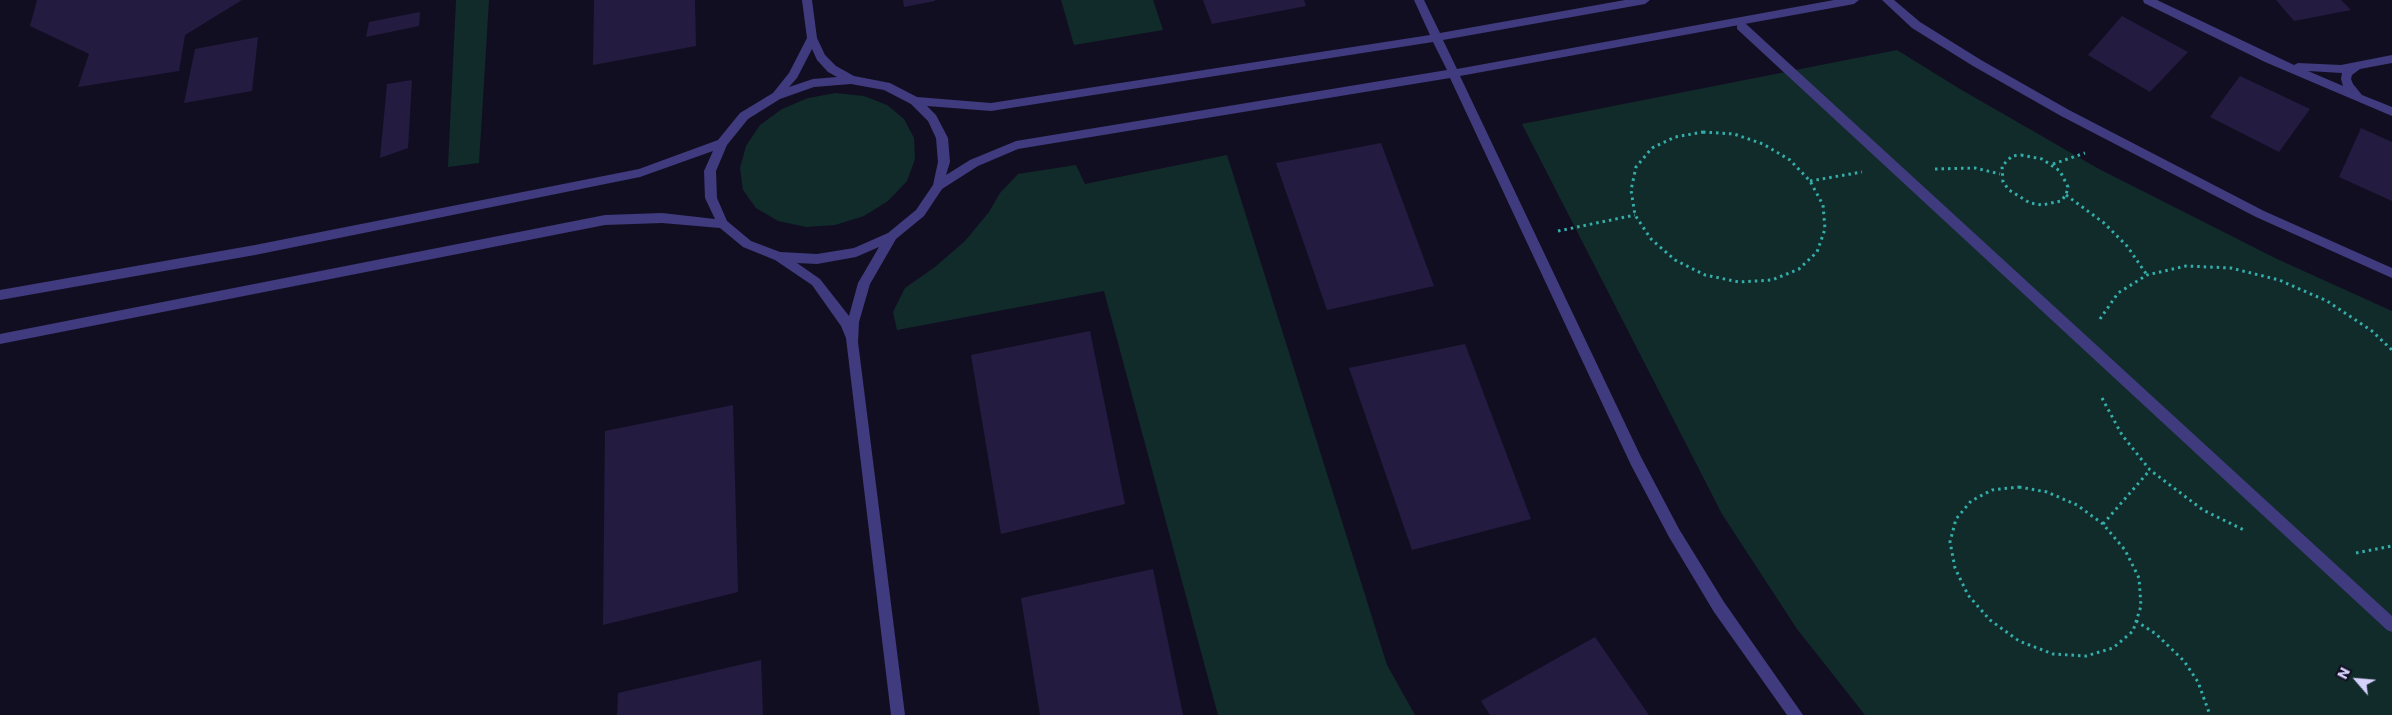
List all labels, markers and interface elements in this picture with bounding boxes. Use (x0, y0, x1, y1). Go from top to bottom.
north arrow (2332, 655, 2382, 705)
text: N (2332, 664, 2355, 682)

